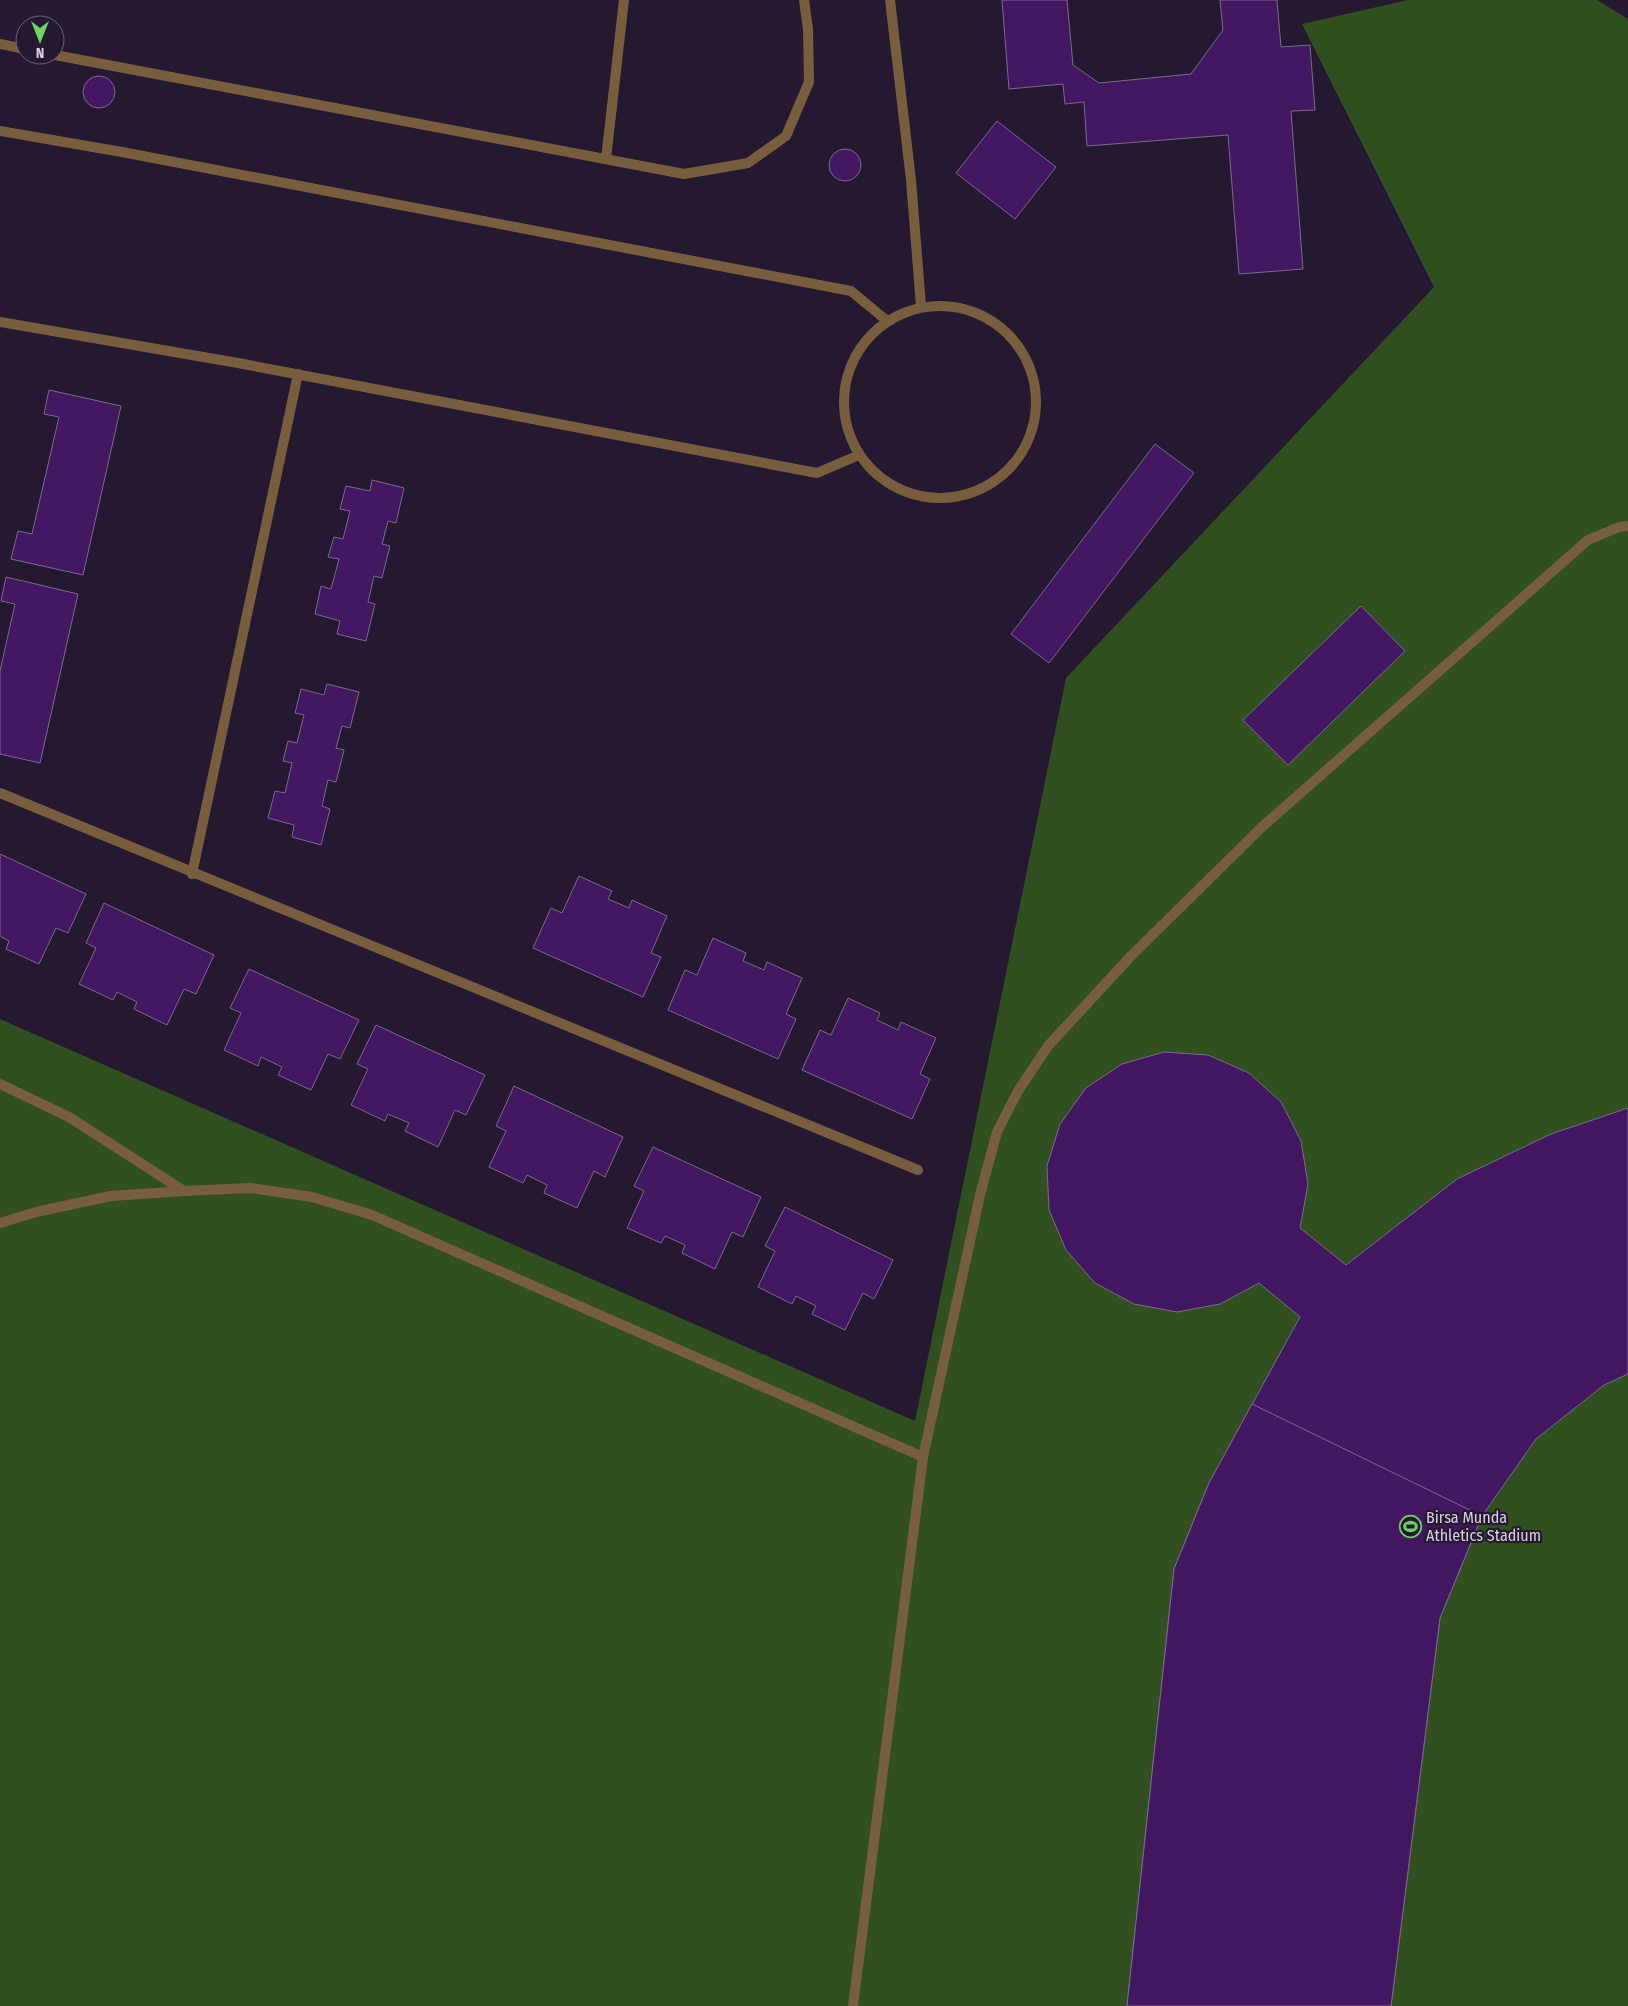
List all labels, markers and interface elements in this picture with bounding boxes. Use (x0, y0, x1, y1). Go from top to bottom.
north arrow (15, 15, 65, 65)
text: N (36, 44, 44, 61)
place label: Birsa Munda Athletics Stadium (1426, 1508, 1541, 1545)
sports icon: Birsa Munda Athletics Stadium (1398, 1514, 1422, 1538)

